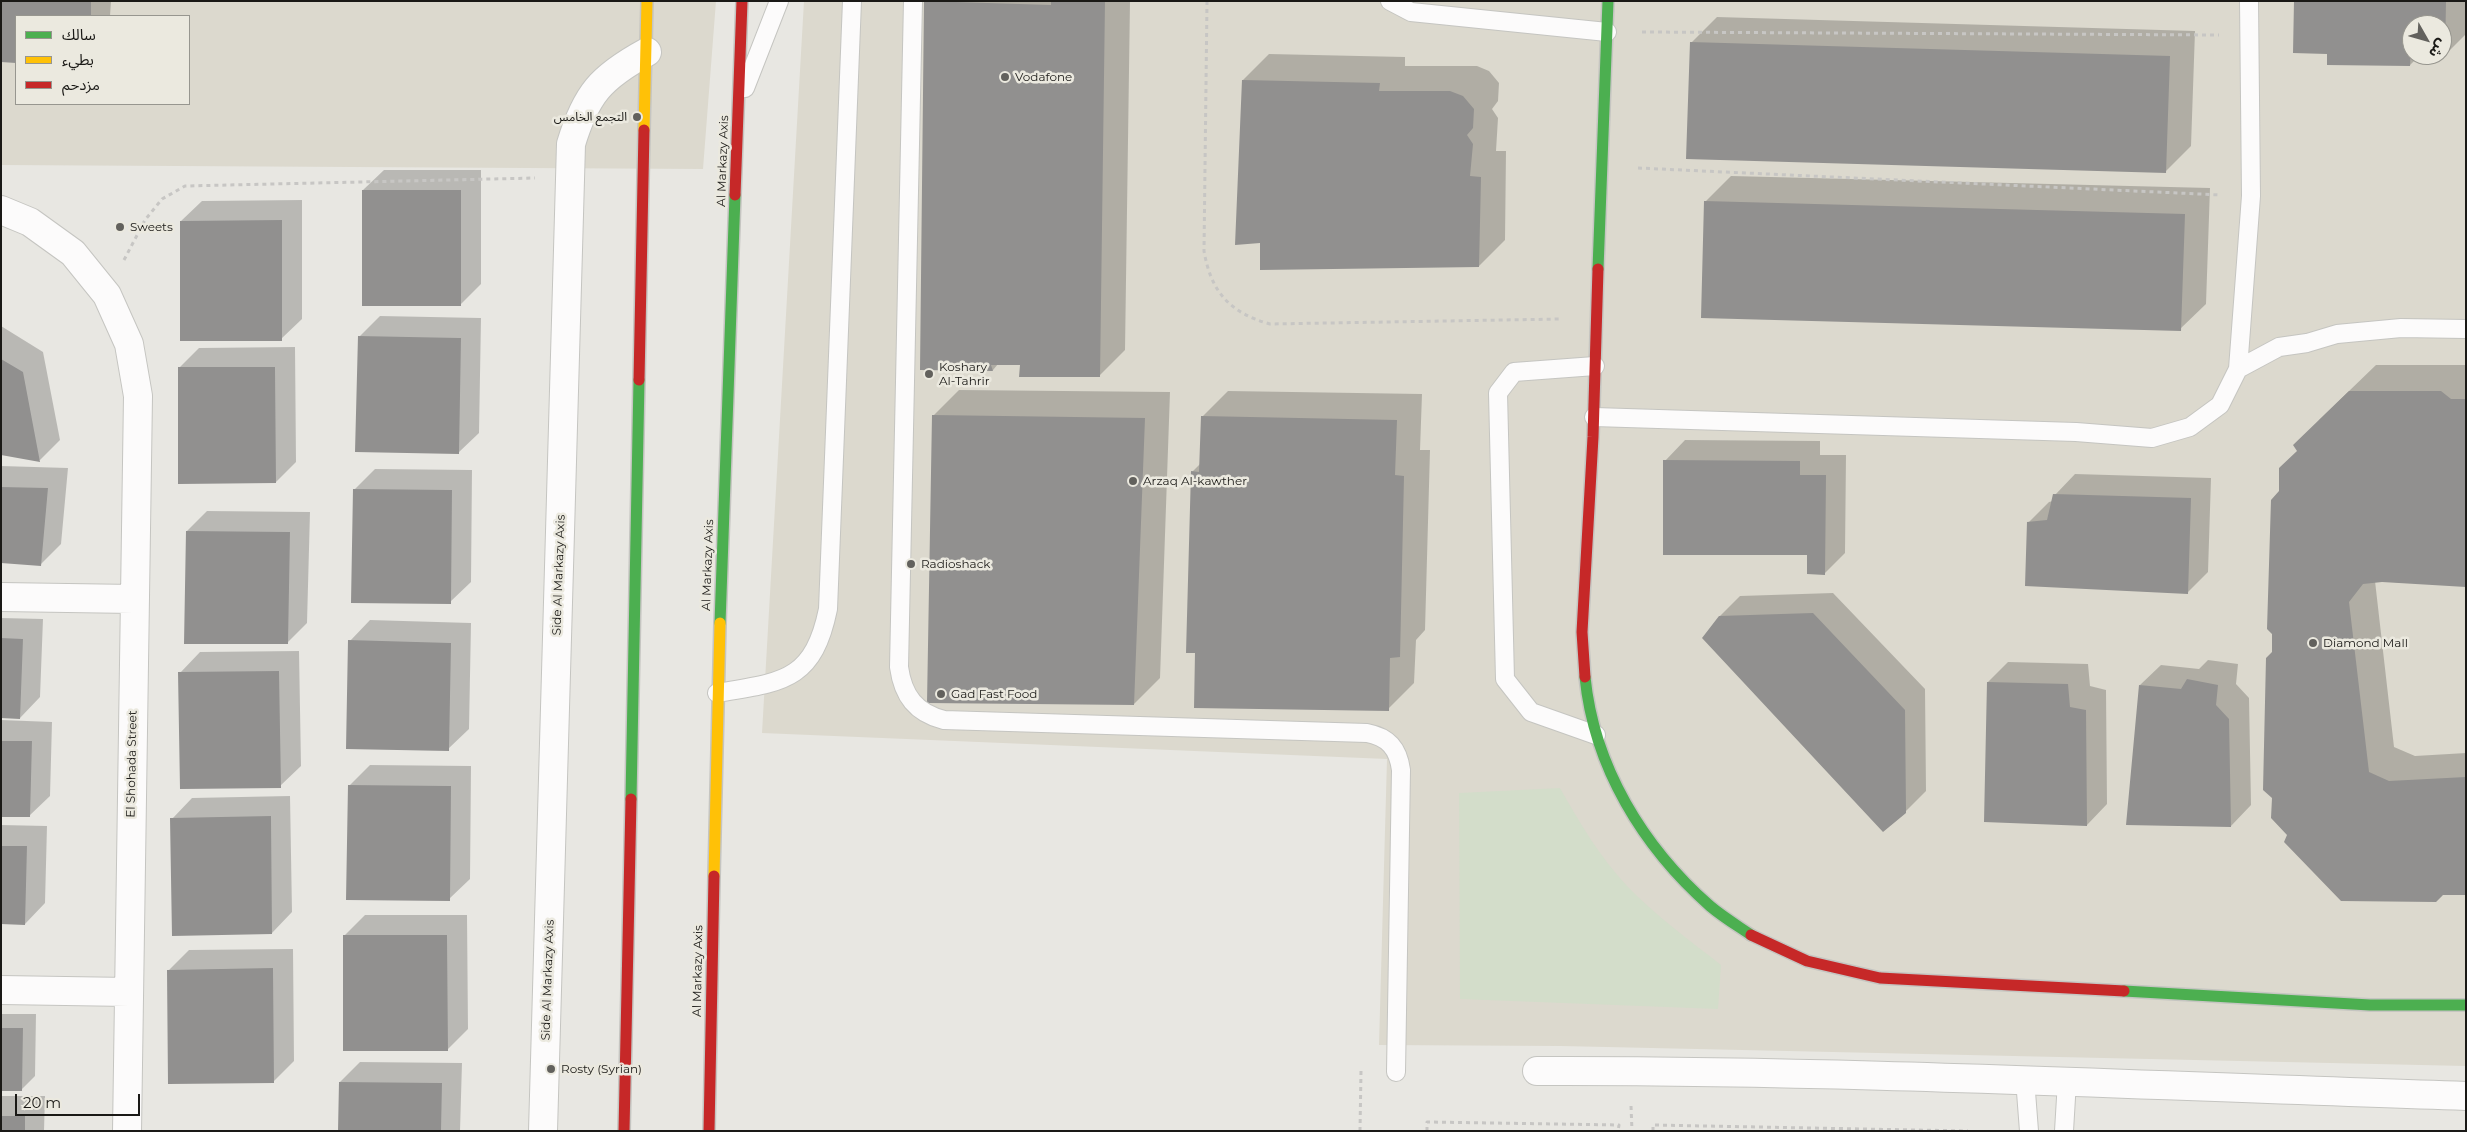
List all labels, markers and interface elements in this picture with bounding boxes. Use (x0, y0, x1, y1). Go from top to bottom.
legend (15, 15, 190, 105)
north arrow (2402, 15, 2452, 65)
text: سالك (62, 25, 96, 44)
text: ش (2425, 36, 2451, 62)
text: بطيء (62, 50, 94, 69)
place label: Vodafone (1015, 70, 1072, 84)
marker: Vodafone (999, 71, 1011, 83)
text: مزدحم (62, 75, 100, 94)
place label: التجمع الخامس (554, 110, 627, 124)
marker: التجمع الخامس (631, 111, 643, 123)
street label: Al Markazy Axis (714, 115, 732, 207)
place label: Sweets (130, 220, 173, 234)
marker: Sweets (114, 221, 126, 233)
place label: Koshary Al-Tahrir (939, 360, 990, 388)
marker: Koshary Al-Tahrir (923, 368, 935, 380)
place label: Arzaq Al-kawther (1143, 474, 1247, 488)
marker: Arzaq Al-kawther (1127, 475, 1139, 487)
street label: Side Al Markazy Axis (550, 514, 568, 636)
street label: Al Markazy Axis (699, 519, 717, 611)
place label: Radioshack (921, 557, 990, 571)
marker: Radioshack (905, 558, 917, 570)
place label: Diamond Mall (2323, 636, 2408, 650)
marker: Diamond Mall (2307, 637, 2319, 649)
place label: Gad Fast Food (951, 687, 1037, 701)
marker: Gad Fast Food (935, 688, 947, 700)
street label: El Shohada Street (124, 710, 140, 818)
street label: Side Al Markazy Axis (539, 919, 557, 1041)
street label: Al Markazy Axis (690, 925, 706, 1017)
place label: Rosty (Syrian) (561, 1062, 642, 1076)
marker: Rosty (Syrian) (545, 1063, 557, 1075)
scale bar (18, 1084, 142, 1116)
text: 20 m (23, 1093, 61, 1112)

